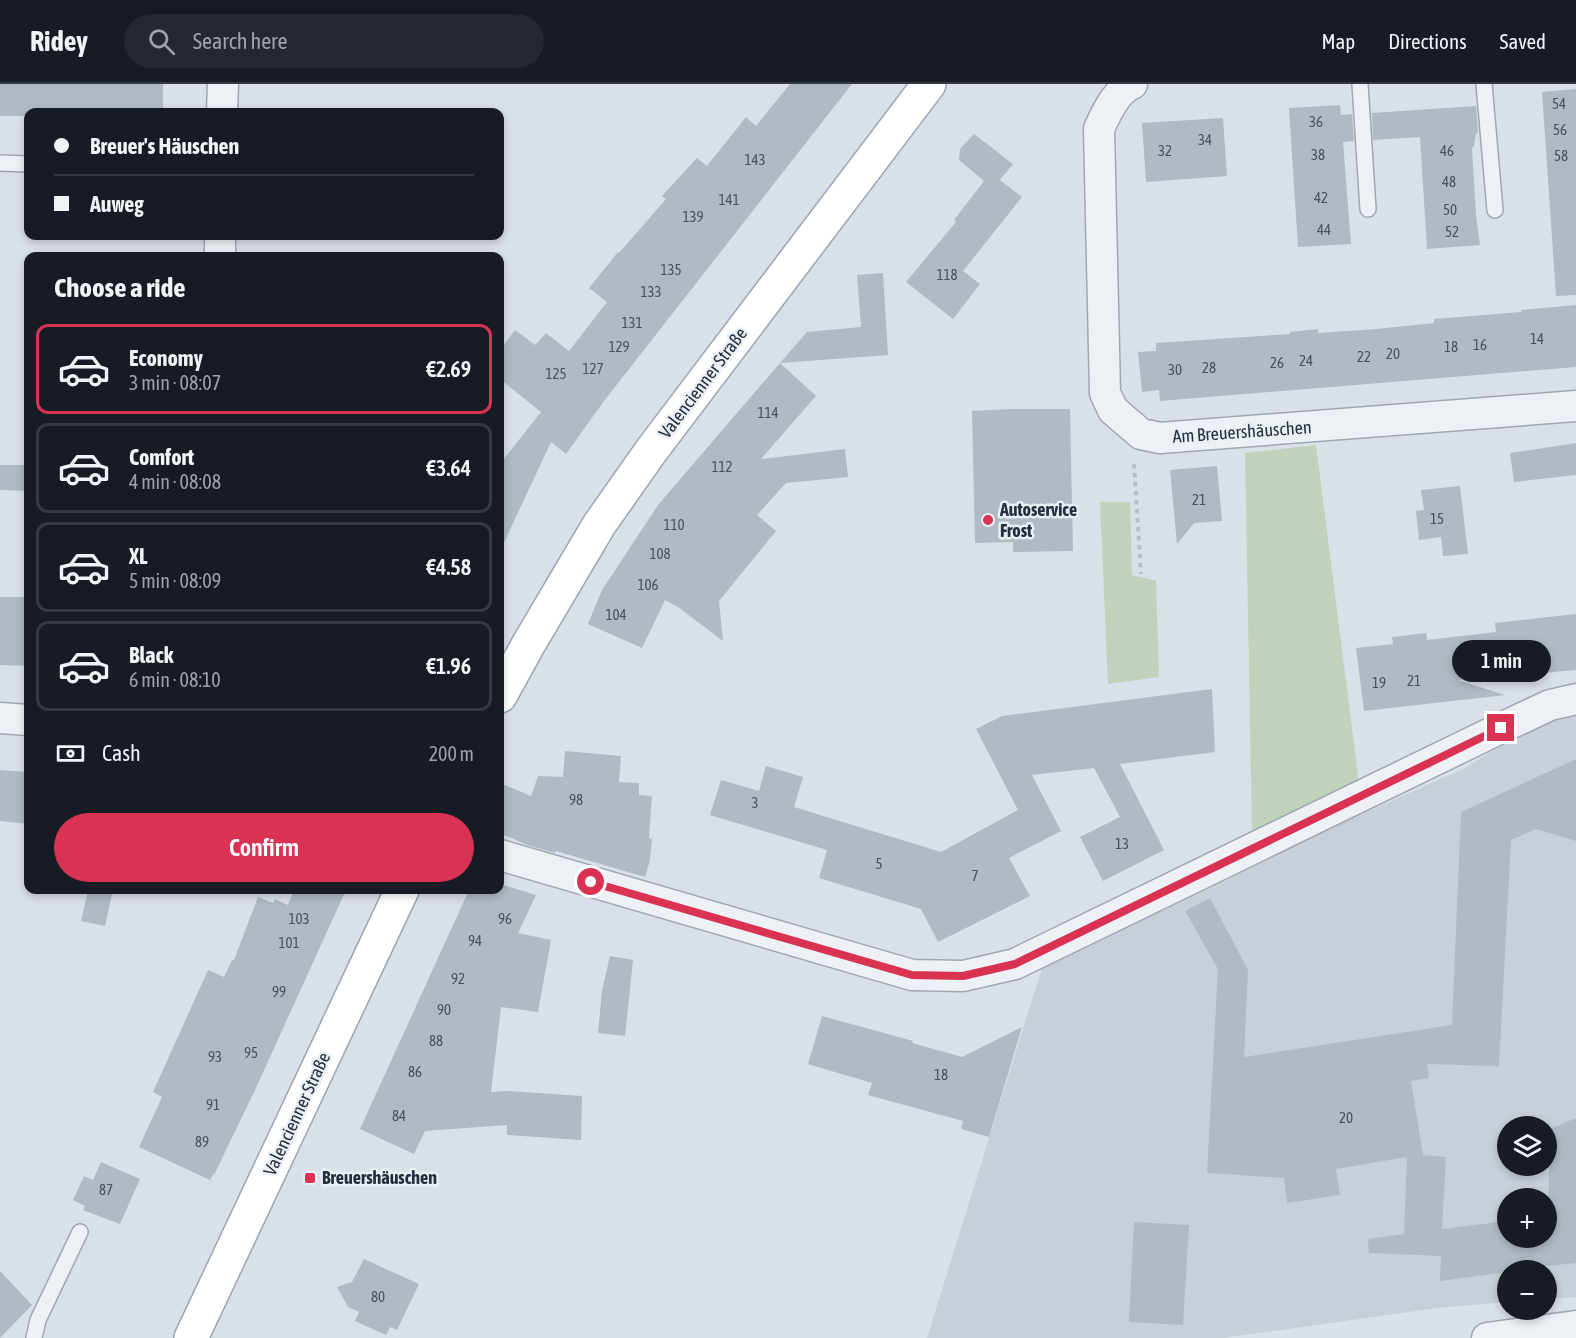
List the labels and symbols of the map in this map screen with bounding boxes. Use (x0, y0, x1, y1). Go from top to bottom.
house number: 54 (1552, 95, 1566, 112)
house number: 36 (1309, 113, 1323, 130)
house number: 56 (1553, 121, 1567, 138)
house number: 34 (1198, 131, 1212, 148)
house number: 32 (1158, 142, 1172, 159)
house number: 46 (1440, 142, 1454, 159)
house number: 38 (1311, 146, 1325, 163)
house number: 58 (1554, 147, 1568, 164)
house number: 143 (744, 151, 766, 168)
house number: 48 (1442, 173, 1456, 190)
house number: 42 (1314, 189, 1328, 206)
house number: 141 (718, 191, 740, 208)
house number: 50 (1443, 201, 1457, 218)
house number: 139 (682, 208, 704, 225)
house number: 44 (1317, 221, 1331, 238)
house number: 52 (1445, 223, 1459, 240)
house number: 135 (660, 261, 682, 278)
house number: 118 (936, 266, 958, 283)
house number: 133 (640, 283, 662, 300)
house number: 131 (621, 314, 643, 331)
street label: Valencienner Straße (654, 323, 751, 442)
house number: 14 (1530, 330, 1544, 347)
house number: 16 (1473, 336, 1487, 353)
house number: 129 (608, 338, 630, 355)
house number: 18 (1444, 338, 1458, 355)
house number: 20 (1386, 345, 1400, 362)
house number: 22 (1357, 348, 1371, 365)
house number: 24 (1299, 352, 1313, 369)
house number: 26 (1270, 354, 1284, 371)
house number: 28 (1202, 359, 1216, 376)
house number: 127 (582, 360, 604, 377)
house number: 30 (1168, 361, 1182, 378)
house number: 125 (545, 365, 567, 382)
house number: 114 (757, 404, 779, 421)
street label: Am Breuershäuschen (1172, 416, 1312, 447)
house number: 112 (711, 458, 733, 475)
house number: 21 (1192, 491, 1206, 508)
place label: Autoservice Frost (999, 499, 1077, 541)
house number: 15 (1430, 510, 1444, 527)
marker: Autoservice Frost (981, 513, 995, 527)
house number: 110 (663, 516, 685, 533)
house number: 108 (649, 545, 671, 562)
house number: 106 (637, 576, 659, 593)
house number: 104 (605, 606, 627, 623)
callout: 1 min (1452, 641, 1550, 683)
house number: 21 (1407, 672, 1421, 689)
house number: 19 (1372, 674, 1386, 691)
route end (1487, 714, 1514, 741)
house number: 98 (569, 791, 583, 808)
house number: 3 (751, 794, 759, 811)
house number: 13 (1115, 835, 1129, 852)
house number: 5 (875, 855, 883, 872)
house number: 7 (971, 867, 979, 884)
route start (577, 868, 604, 895)
house number: 103 (288, 910, 310, 927)
house number: 96 (498, 910, 512, 927)
house number: 94 (468, 932, 482, 949)
house number: 101 (278, 934, 300, 951)
house number: 92 (451, 970, 465, 987)
house number: 99 (272, 983, 286, 1000)
house number: 90 (437, 1001, 451, 1018)
house number: 88 (429, 1032, 443, 1049)
house number: 95 (244, 1044, 258, 1061)
house number: 93 (208, 1048, 222, 1065)
street label: Valencienner Straße (259, 1049, 334, 1179)
house number: 86 (408, 1063, 422, 1080)
house number: 18 (934, 1066, 948, 1083)
house number: 91 (206, 1096, 220, 1113)
house number: 84 (392, 1107, 406, 1124)
house number: 20 (1339, 1109, 1353, 1126)
house number: 89 (195, 1133, 209, 1150)
place label: Breuershäuschen (322, 1167, 437, 1188)
marker: Breuershäuschen (303, 1171, 317, 1185)
house number: 87 (99, 1181, 113, 1198)
house number: 80 (371, 1288, 385, 1305)

